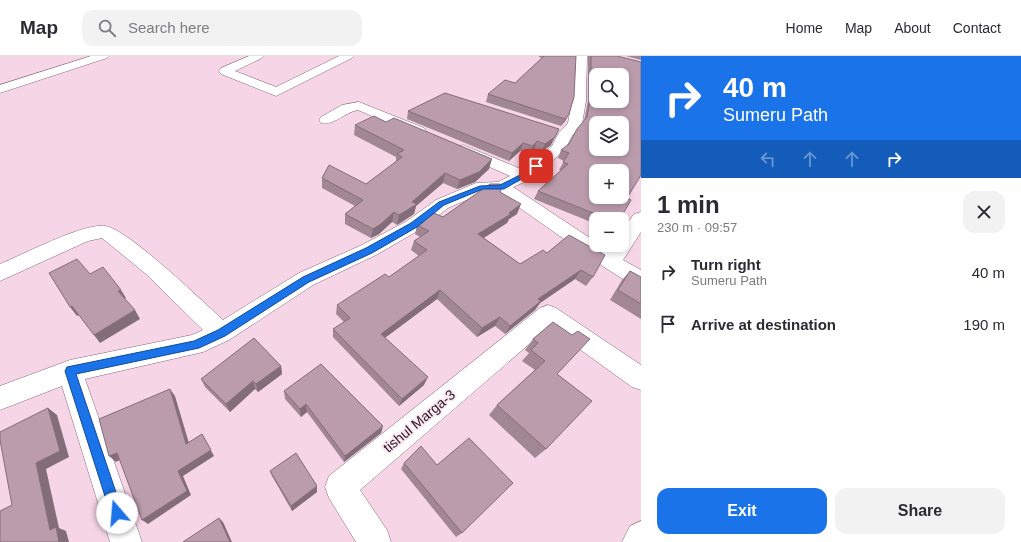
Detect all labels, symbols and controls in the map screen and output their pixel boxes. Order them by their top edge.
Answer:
search box [82,10,362,46]
text: Map [20,17,58,38]
icon: search [96,17,118,39]
text: Search here [128,19,210,36]
text: Home [786,20,823,36]
text: Map [845,20,872,36]
text: About [894,20,931,36]
text: Contact [953,20,1001,36]
map controls [589,68,629,252]
button: search [589,68,629,108]
icon: right [657,72,709,124]
text: 40 m [723,72,787,103]
text: Sumeru Path [723,105,828,125]
button: layers [589,116,629,156]
icon: left [757,148,779,170]
icon: ahead [799,148,821,170]
icon: ahead [841,148,863,170]
icon: right [883,148,905,170]
pin [519,149,553,183]
icon: arrive [525,155,547,177]
button: + [589,164,629,204]
text: 1 min [657,191,720,218]
button: close [963,191,1005,233]
button: − [589,212,629,252]
text: 230 m · 09:57 [657,220,737,235]
text: Turn right [691,256,761,273]
icon: right [657,261,679,283]
text: 40 m [972,264,1005,281]
text: Sumeru Path [691,273,767,288]
icon: arrive [657,313,679,335]
text: Arrive at destination [691,316,836,333]
text: 190 m [963,316,1005,333]
street label: tishul Marga-3 [380,386,458,456]
button: Exit [657,488,827,534]
button: Share [835,488,1005,534]
position arrow [96,492,138,534]

